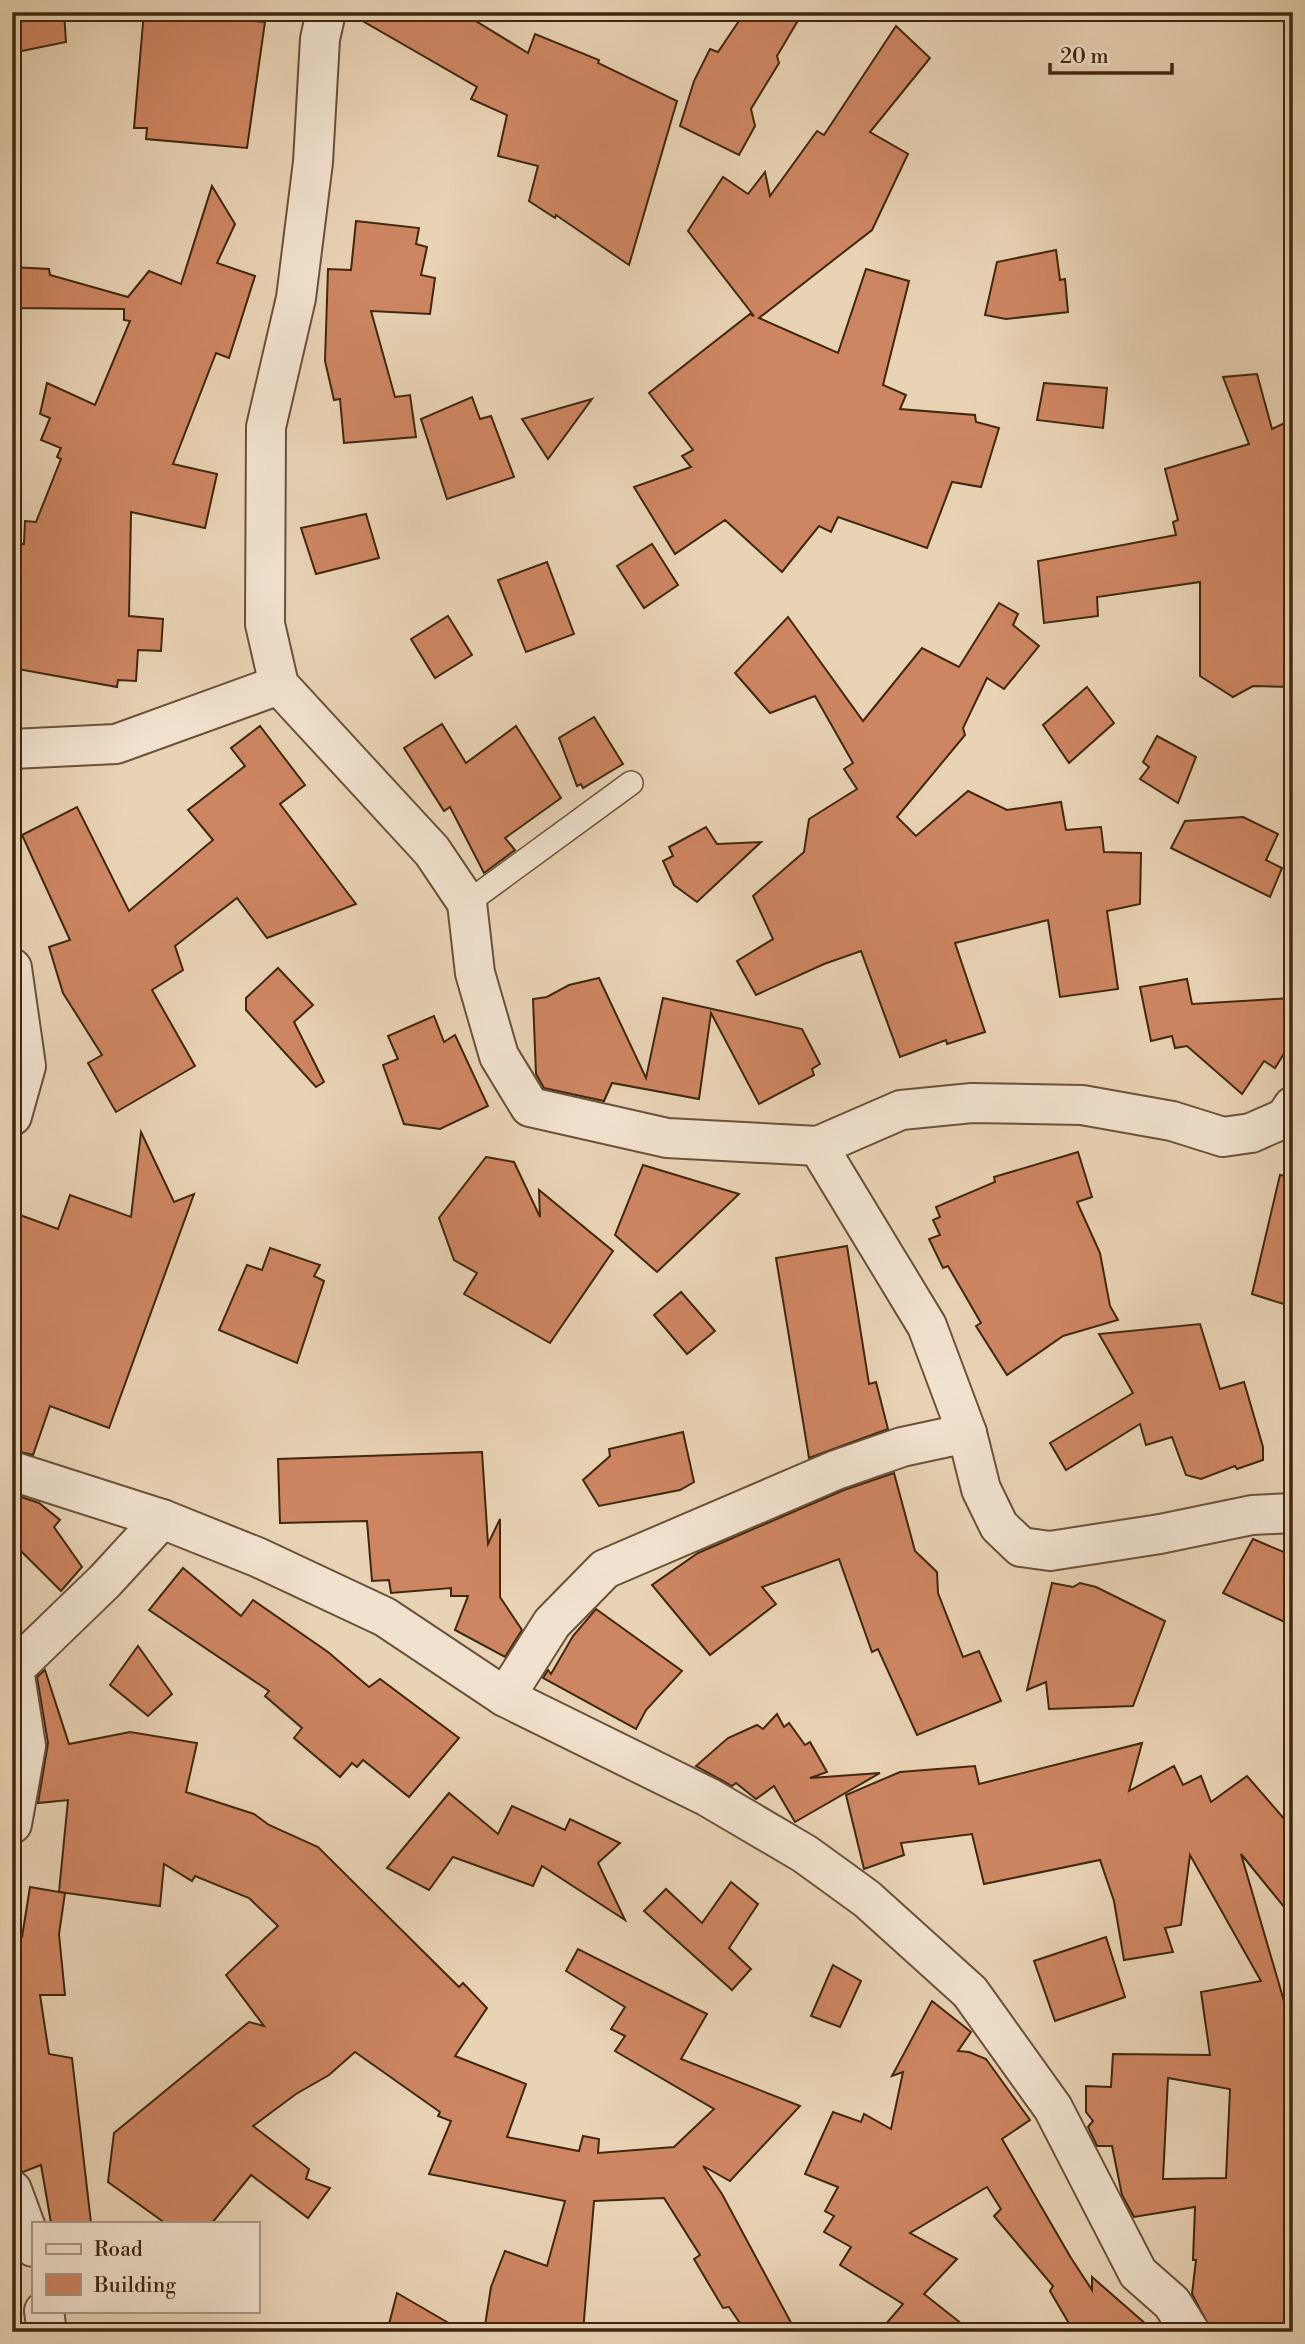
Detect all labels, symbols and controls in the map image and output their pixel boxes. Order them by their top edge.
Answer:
scale bar [1050,32,1172,76]
text: 20 m [1060,44,1109,70]
legend [32,2222,259,2312]
text: Road [94,2237,143,2263]
text: Building [93,2273,176,2299]

